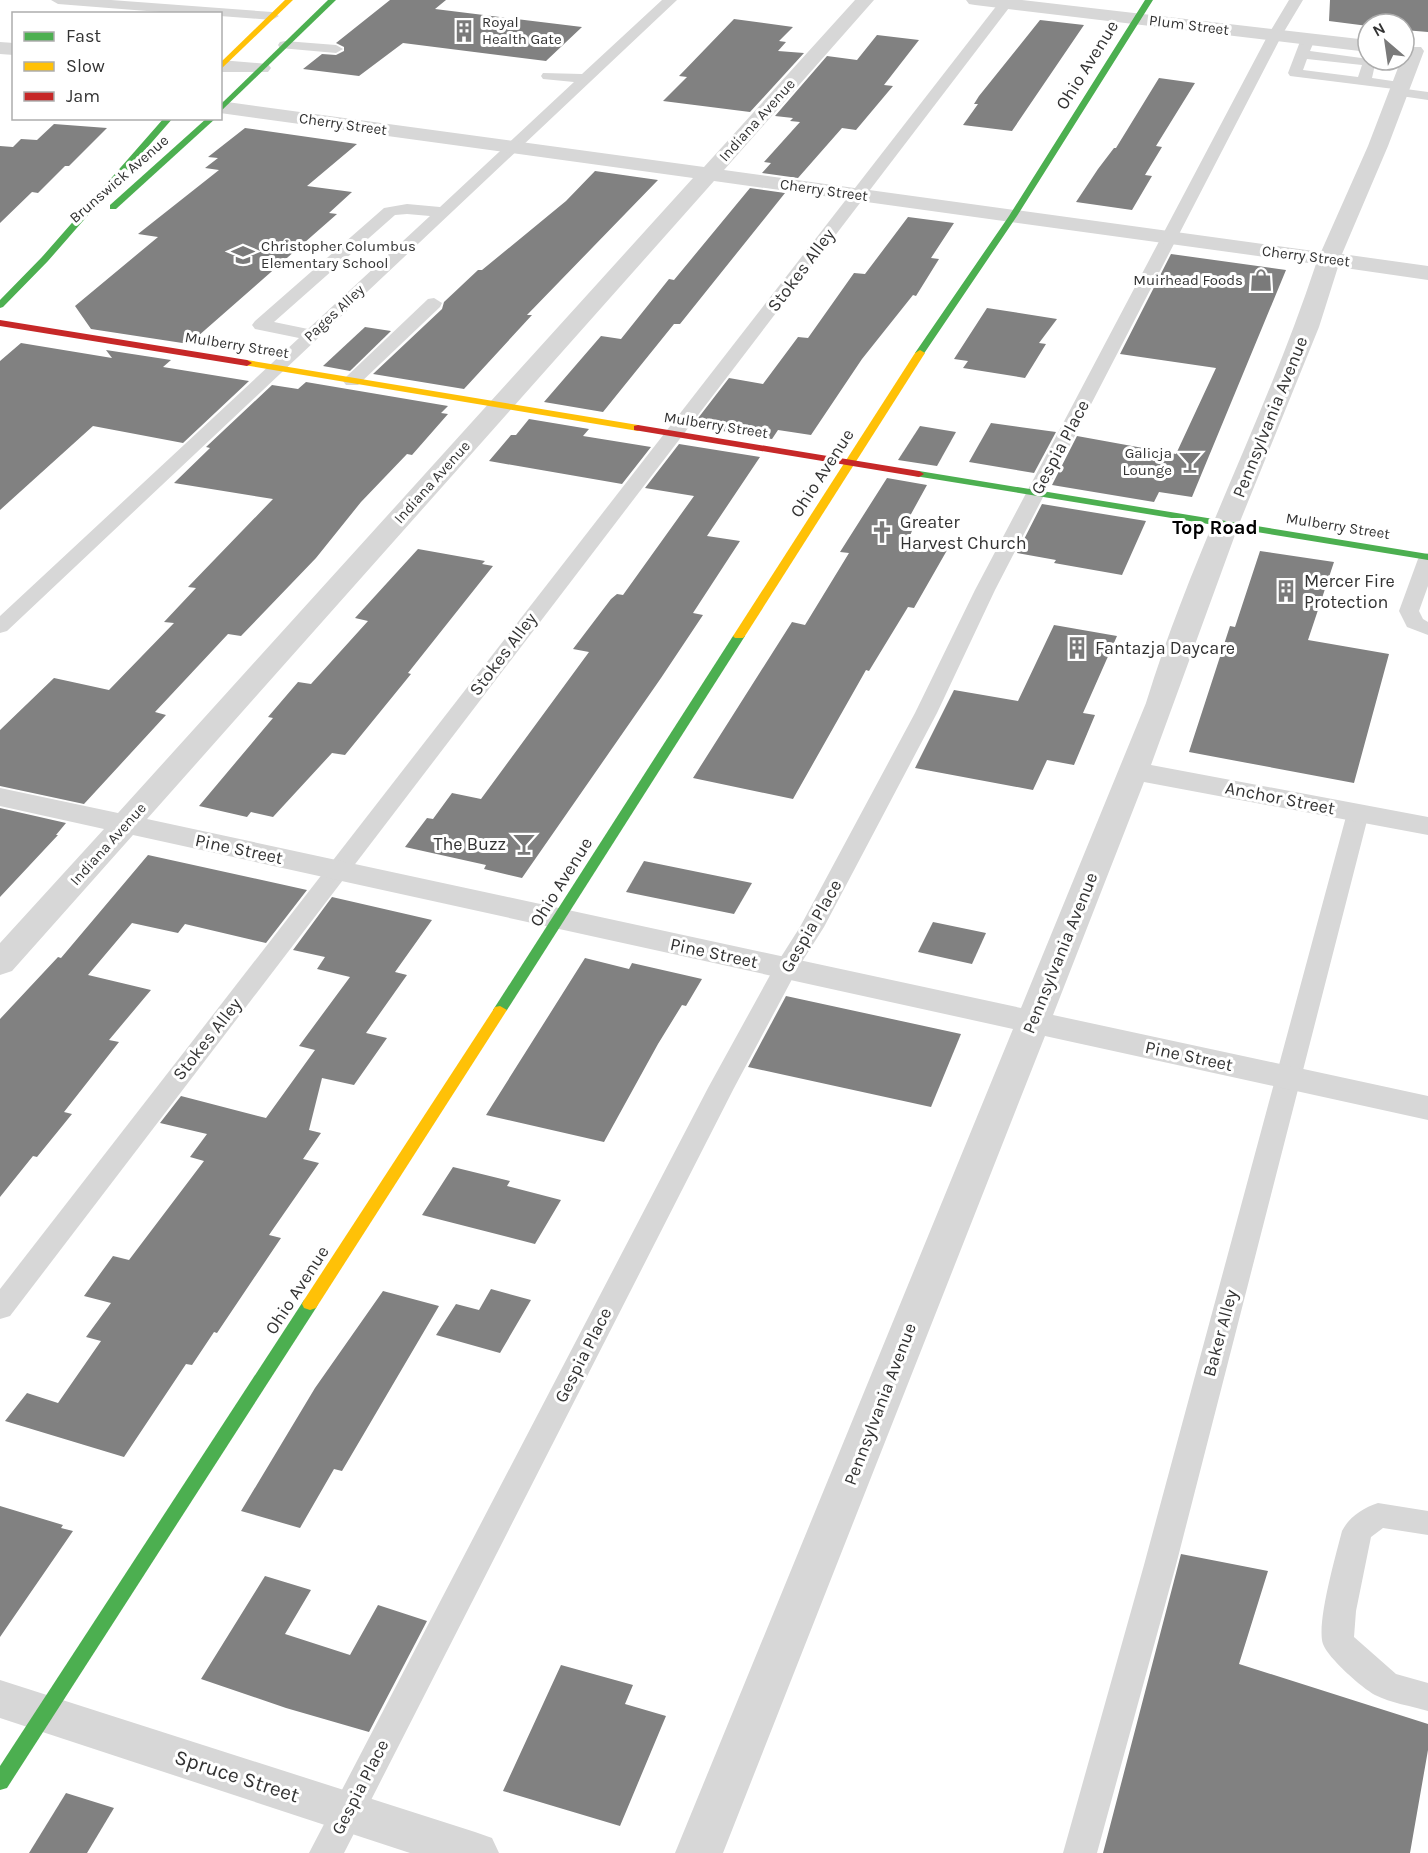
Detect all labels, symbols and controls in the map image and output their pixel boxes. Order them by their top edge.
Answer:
street label: Plum Street [1148,11,1230,39]
legend [12,12,222,120]
north arrow [1356,12,1416,72]
place label: Royal Health Gate [482,13,562,48]
street label: Ohio Avenue [1051,16,1123,114]
building icon: Royal Health Gate [451,18,477,44]
text: N [1369,18,1389,40]
text: Fast [66,25,101,47]
text: Slow [66,55,105,77]
street label: Indiana Avenue [715,75,799,165]
text: Jam [66,85,100,107]
street label: Cherry Street [298,109,388,139]
street label: Brunswick Avenue [66,131,172,227]
street label: Cherry Street [779,175,869,205]
street label: Stokes Alley [763,223,840,316]
place label: Christopher Columbus Elementary School [261,237,416,272]
school or university icon: Christopher Columbus Elementary School [230,242,256,268]
street label: Cherry Street [1261,242,1351,270]
shop icon: Muirhead Foods [1248,267,1274,293]
place label: Muirhead Foods [1133,271,1243,289]
street label: Pages Alley [300,281,368,345]
street label: Mulberry Street [184,328,291,362]
street label: Pennsylvania Avenue [1228,333,1312,501]
street label: Gespia Place [1026,396,1094,498]
street label: Mulberry Street [663,408,770,442]
street label: Ohio Avenue [785,425,859,521]
street label: Indiana Avenue [390,437,474,527]
place label: Galicja Lounge [1122,444,1172,479]
bar icon: Galicja Lounge [1177,449,1203,475]
street label: Mulberry Street [1285,509,1392,543]
place label: Greater Harvest Church [900,511,1027,554]
district label: Top Road [1172,516,1258,539]
church icon: Greater Harvest Church [869,519,895,545]
place label: Mercer Fire Protection [1304,570,1395,613]
building icon: Mercer Fire Protection [1273,578,1299,604]
street label: Stokes Alley [465,607,542,700]
building icon: Fantazja Daycare [1064,635,1090,661]
place label: Fantazja Daycare [1095,637,1235,659]
street label: Anchor Street [1223,777,1337,819]
street label: Indiana Avenue [66,799,150,889]
street label: Pine Street [193,829,285,869]
bar icon: The Buzz [511,831,537,857]
place label: The Buzz [433,833,506,855]
street label: Ohio Avenue [525,833,597,931]
street label: Pennsylvania Avenue [1018,869,1102,1037]
street label: Gespia Place [776,876,846,976]
street label: Pine Street [668,933,760,973]
street label: Stokes Alley [168,993,246,1085]
street label: Pine Street [1143,1036,1235,1076]
street label: Ohio Avenue [260,1242,334,1338]
street label: Baker Alley [1198,1286,1242,1379]
street label: Gespia Place [550,1304,616,1406]
street label: Pennsylvania Avenue [839,1320,921,1488]
street label: Gespia Place [327,1736,393,1838]
street label: Spruce Street [172,1745,302,1807]

